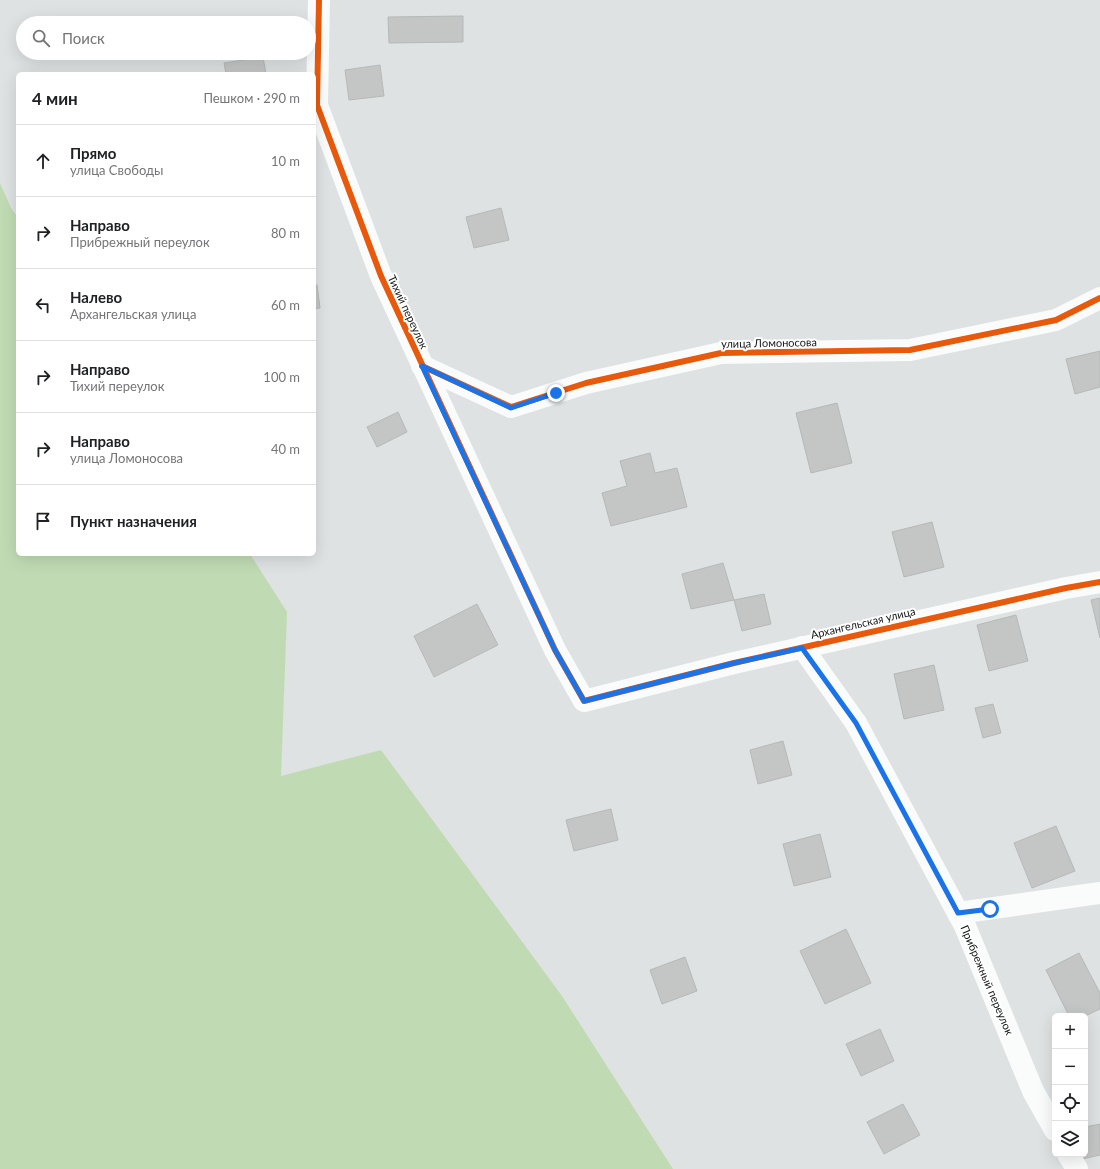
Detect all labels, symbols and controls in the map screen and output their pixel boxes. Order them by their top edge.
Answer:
search box [16,16,316,60]
icon: search [30,27,52,49]
text: Поиск [62,29,105,47]
text: 4 мин [32,88,78,109]
text: Пешком · 290 m [203,90,300,106]
text: Прямо [70,144,116,162]
icon: ahead [32,150,54,172]
text: 10 m [271,153,300,169]
text: улица Свободы [70,162,163,178]
text: Направо [70,216,130,234]
icon: right [32,222,54,244]
text: 80 m [271,225,300,241]
text: Прибрежный переулок [70,234,210,250]
street label: Тихий переулок [386,273,431,351]
text: Налево [70,288,122,306]
icon: left [32,294,54,316]
text: 60 m [271,297,300,313]
text: Архангельская улица [70,306,196,322]
street label: улица Ломоносова [721,335,817,350]
text: Направо [70,360,130,378]
icon: right [32,366,54,388]
text: 100 m [263,369,300,385]
text: Тихий переулок [70,378,164,394]
route end [547,384,565,402]
text: Направо [70,432,130,450]
icon: right [32,438,54,460]
text: 40 m [271,441,300,457]
text: улица Ломоносова [70,450,183,466]
icon: arrive [32,510,54,532]
text: Пункт назначения [70,512,197,530]
street label: Архангельская улица [809,604,916,641]
route start [981,900,999,918]
street label: Прибрежный переулок [958,923,1017,1037]
map controls [1052,1013,1088,1157]
button: + [1052,1013,1088,1049]
button: − [1052,1049,1088,1085]
button: locate [1052,1085,1088,1121]
button: layers [1052,1121,1088,1157]

